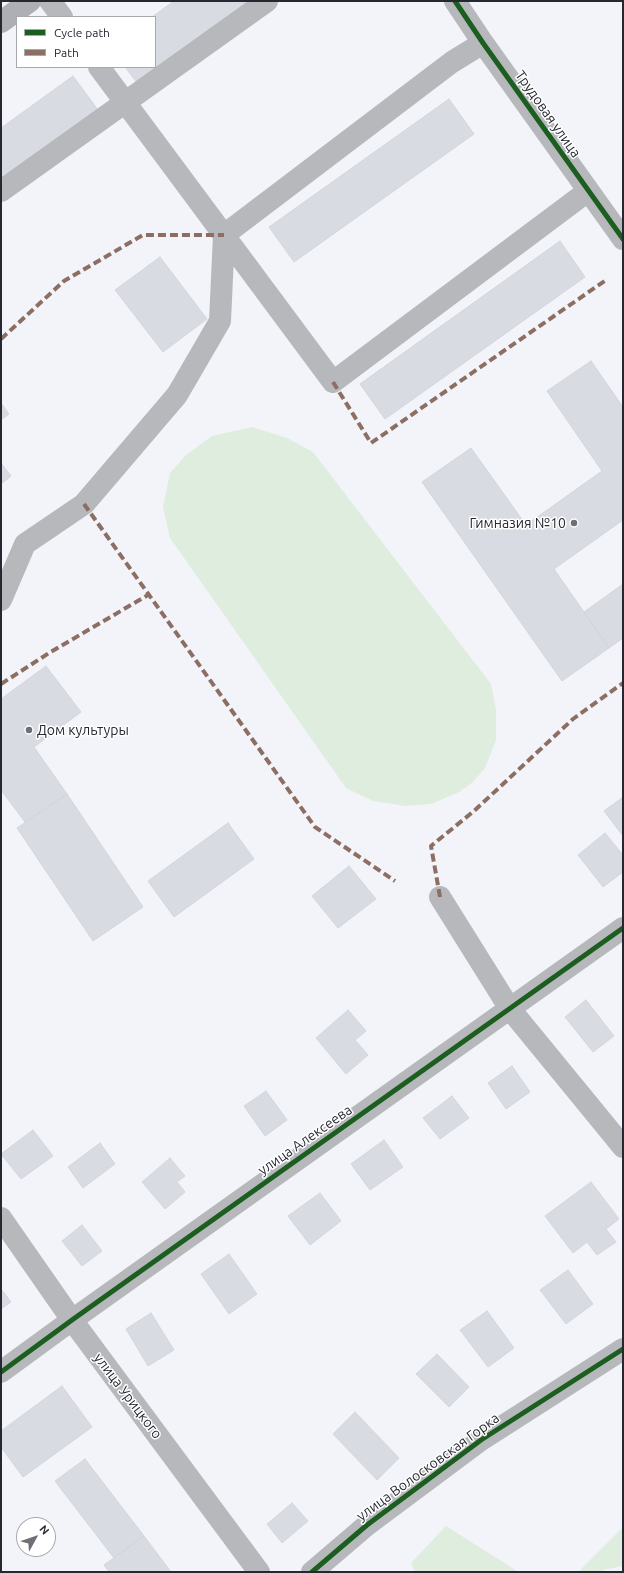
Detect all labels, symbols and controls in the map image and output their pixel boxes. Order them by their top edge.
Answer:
legend [16,16,156,68]
text: Cycle path [54,26,110,39]
text: Path [54,46,79,59]
street label: Трудовая улица [512,67,584,161]
place label: Гимназия №10 [469,515,566,531]
marker: Гимназия №10 [569,518,579,528]
place label: Дом культуры [37,722,129,738]
marker: Дом культуры [24,725,34,735]
street label: улица Алексеева [255,1101,355,1179]
street label: улица Урицкого [90,1350,166,1442]
street label: улица Волосковская Горка [353,1410,503,1524]
north arrow [16,1517,56,1557]
text: N [37,1523,52,1537]

